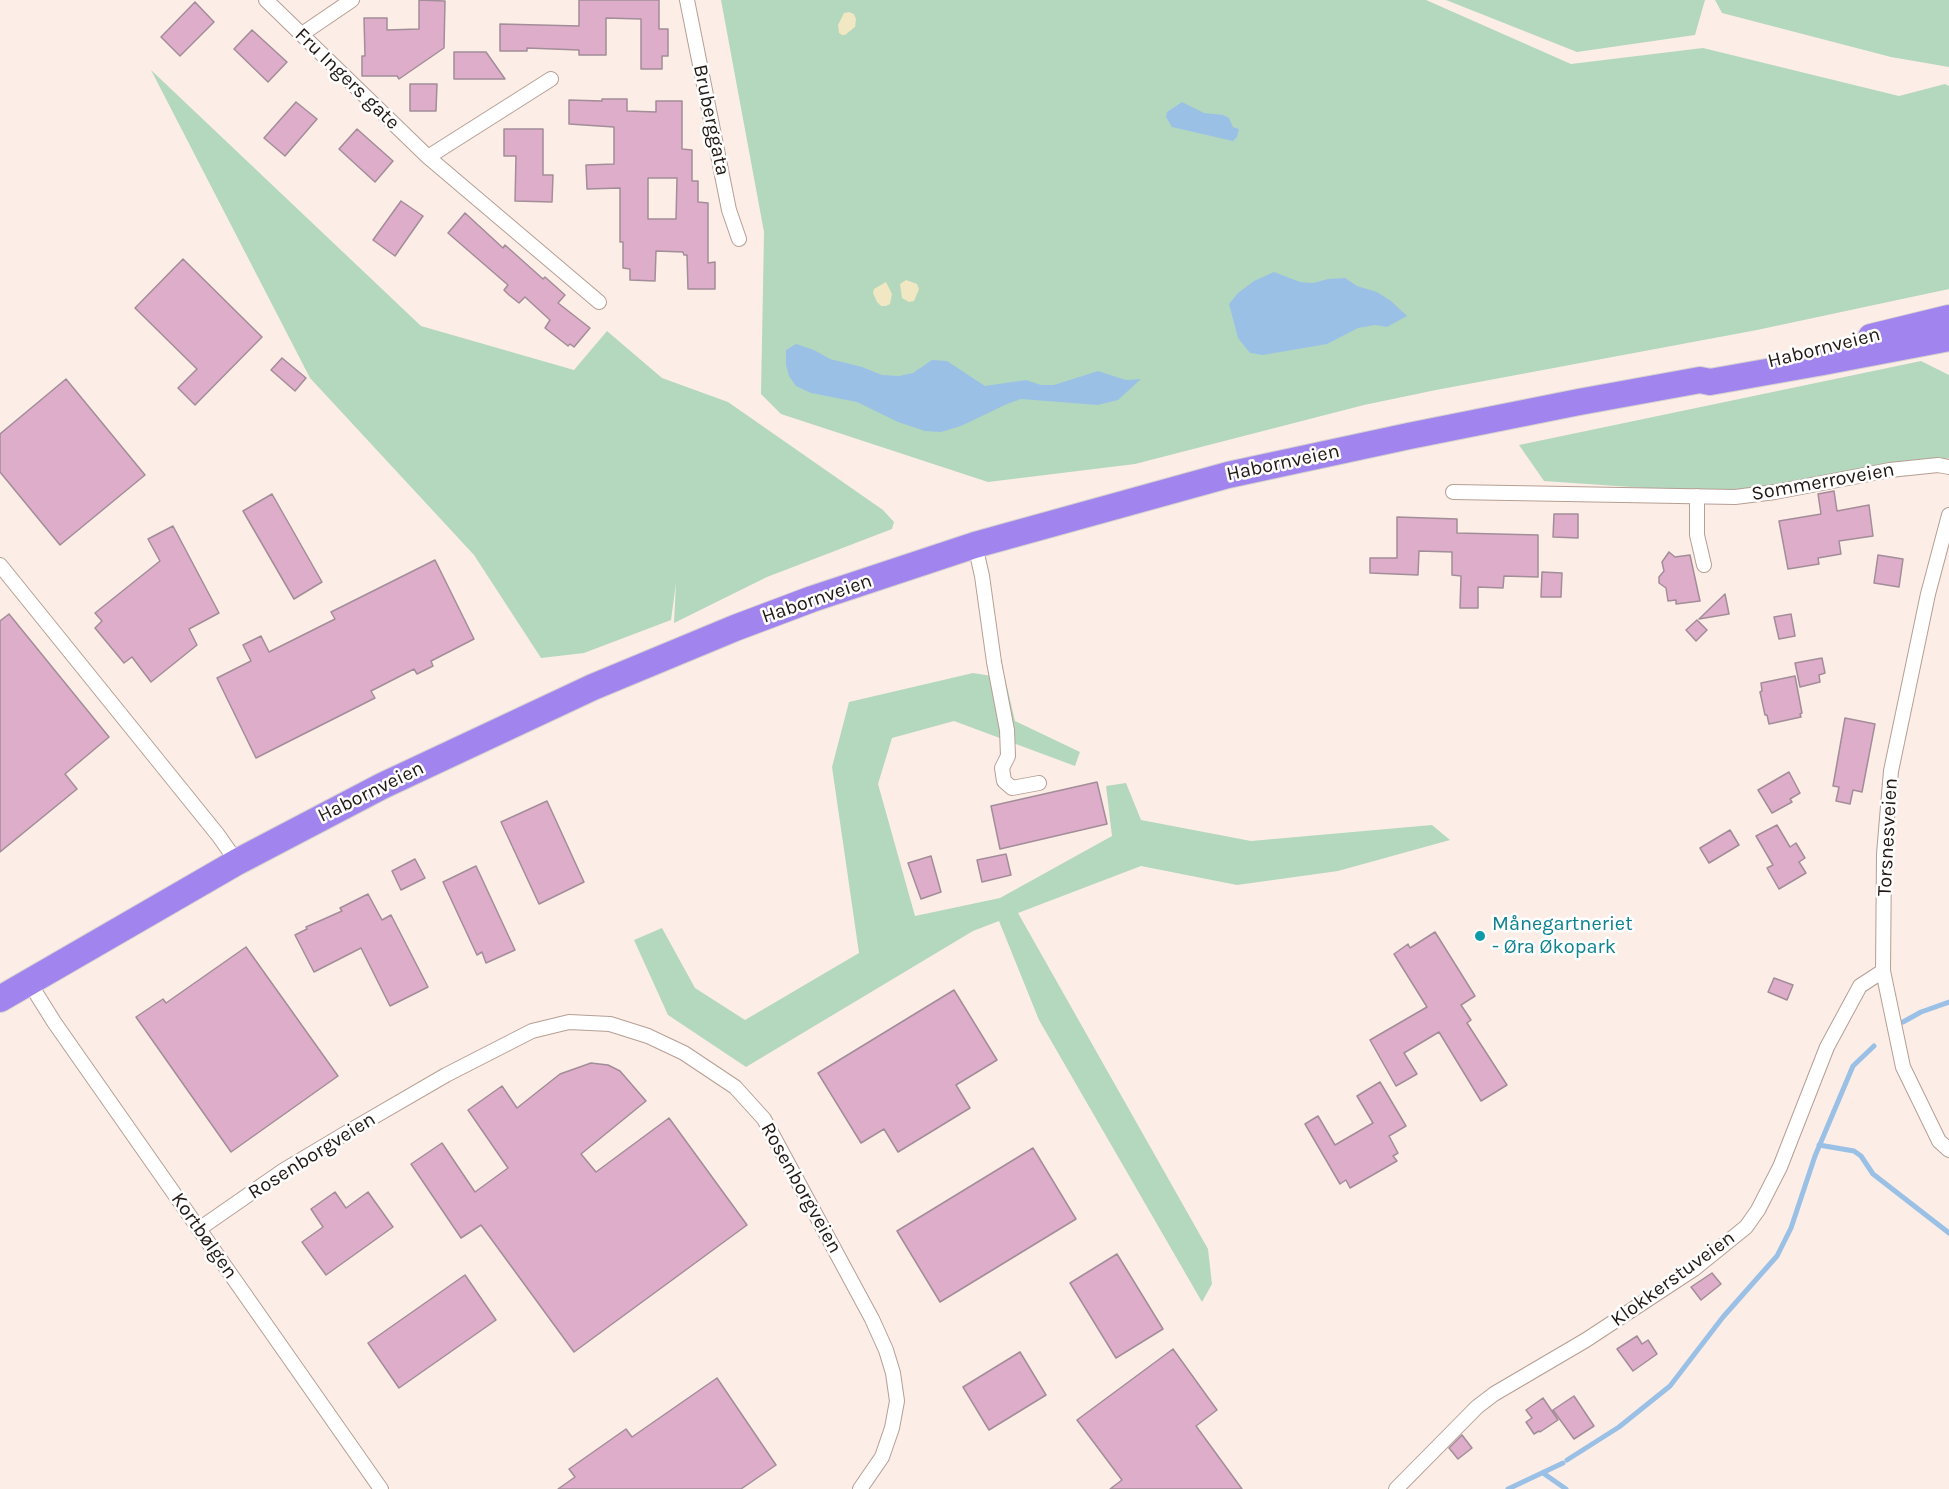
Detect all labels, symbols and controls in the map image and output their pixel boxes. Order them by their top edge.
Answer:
street label: Fru Ingers gate [290,23,404,135]
street label: Bruberggata [688,62,734,178]
street label: Habornveien [1765,322,1883,374]
street label: Habornveien [1224,439,1342,487]
street label: Sommerroveien [1750,458,1896,506]
street label: Habornveien [759,569,875,629]
street label: Habornveien [314,756,428,828]
street label: Torsnesveien [1873,777,1903,897]
place label: Månegartneriet - Øra Økopark [1492,912,1633,959]
marker: Månegartneriet - Øra Økopark [1473,929,1487,943]
street label: Rosenborgveien [244,1107,380,1205]
street label: Rosenborgveien [755,1118,847,1258]
street label: Kortbølgen [166,1188,242,1284]
street label: Klokkerstuveien [1606,1226,1740,1332]

